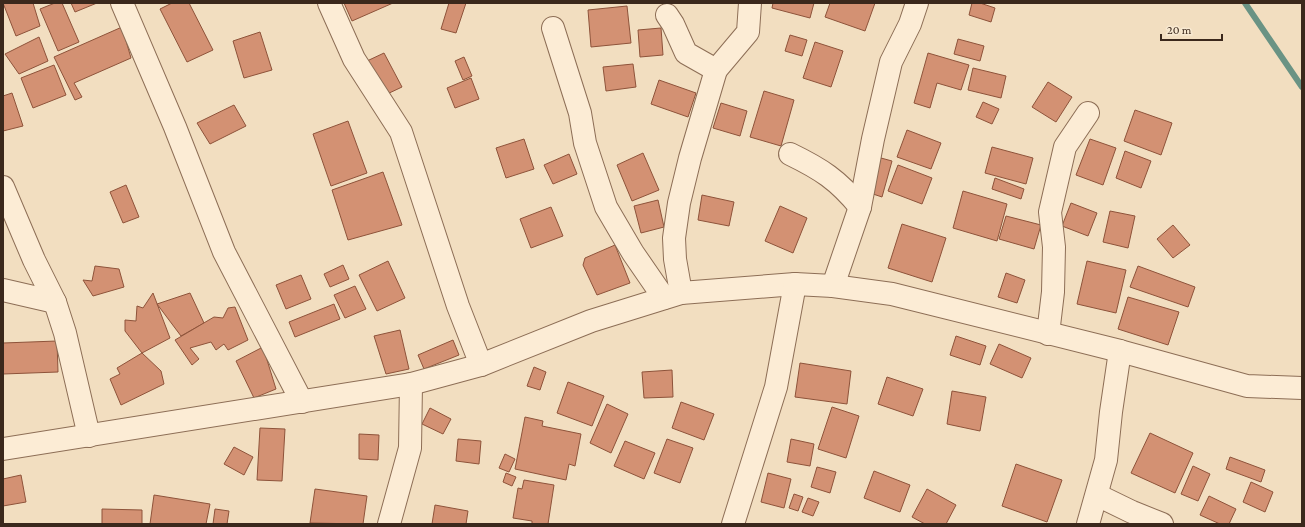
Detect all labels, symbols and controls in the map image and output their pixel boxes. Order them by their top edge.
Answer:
scale bar [1161,16,1222,42]
text: 20 m [1167,23,1192,37]

